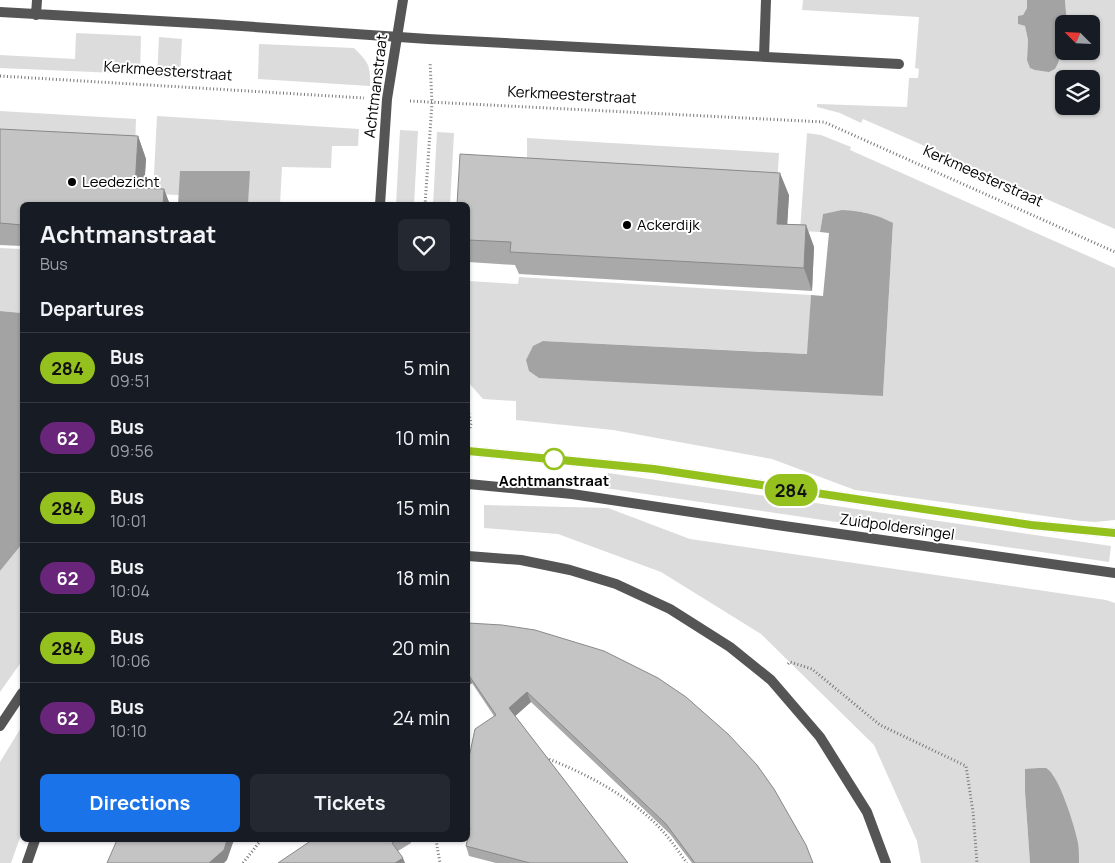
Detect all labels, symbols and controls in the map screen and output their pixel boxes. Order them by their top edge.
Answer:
north arrow [1055,15,1100,60]
map controls [1055,15,1100,115]
street label: Achtmanstraat [359,33,392,139]
street label: Kerkmeesterstraat [103,56,233,85]
button: layers [1055,70,1100,115]
street label: Kerkmeesterstraat [507,81,637,108]
street label: Kerkmeesterstraat [920,140,1047,211]
place label: Leedezicht [82,171,160,192]
marker: Leedezicht [66,176,78,188]
place label: Ackerdijk [637,214,700,235]
text: Achtmanstraat [40,217,216,250]
button: heart [398,219,450,271]
marker: Ackerdijk [621,219,633,231]
text: Bus [40,253,68,275]
text: Departures [40,296,144,322]
text: Bus [110,344,144,370]
text: 5 min [403,355,450,381]
text: 284 [51,356,84,380]
text: 09:51 [110,370,150,392]
text: Bus [110,414,144,440]
text: 10 min [395,425,450,451]
text: 62 [57,426,78,450]
text: 09:56 [110,440,154,462]
marker: Achtmanstraat [543,448,565,470]
place label: Achtmanstraat [499,470,609,491]
line badge: 284 [762,474,820,506]
text: 284 [775,478,807,502]
text: Bus [110,484,144,510]
text: 15 min [396,495,450,521]
text: 284 [51,496,84,520]
street label: Zuidpoldersingel [838,508,956,545]
text: 10:01 [110,510,147,532]
text: Bus [110,554,144,580]
text: 18 min [396,565,450,591]
text: 62 [57,566,78,590]
text: 10:04 [110,580,150,602]
text: Bus [110,624,144,650]
text: 20 min [392,635,450,661]
text: 284 [51,636,84,660]
text: 10:06 [110,650,150,672]
text: Bus [110,694,144,720]
text: 24 min [393,705,450,731]
text: 62 [57,706,78,730]
text: 10:10 [110,720,147,742]
button: Directions [40,774,240,832]
button: Tickets [250,774,450,832]

